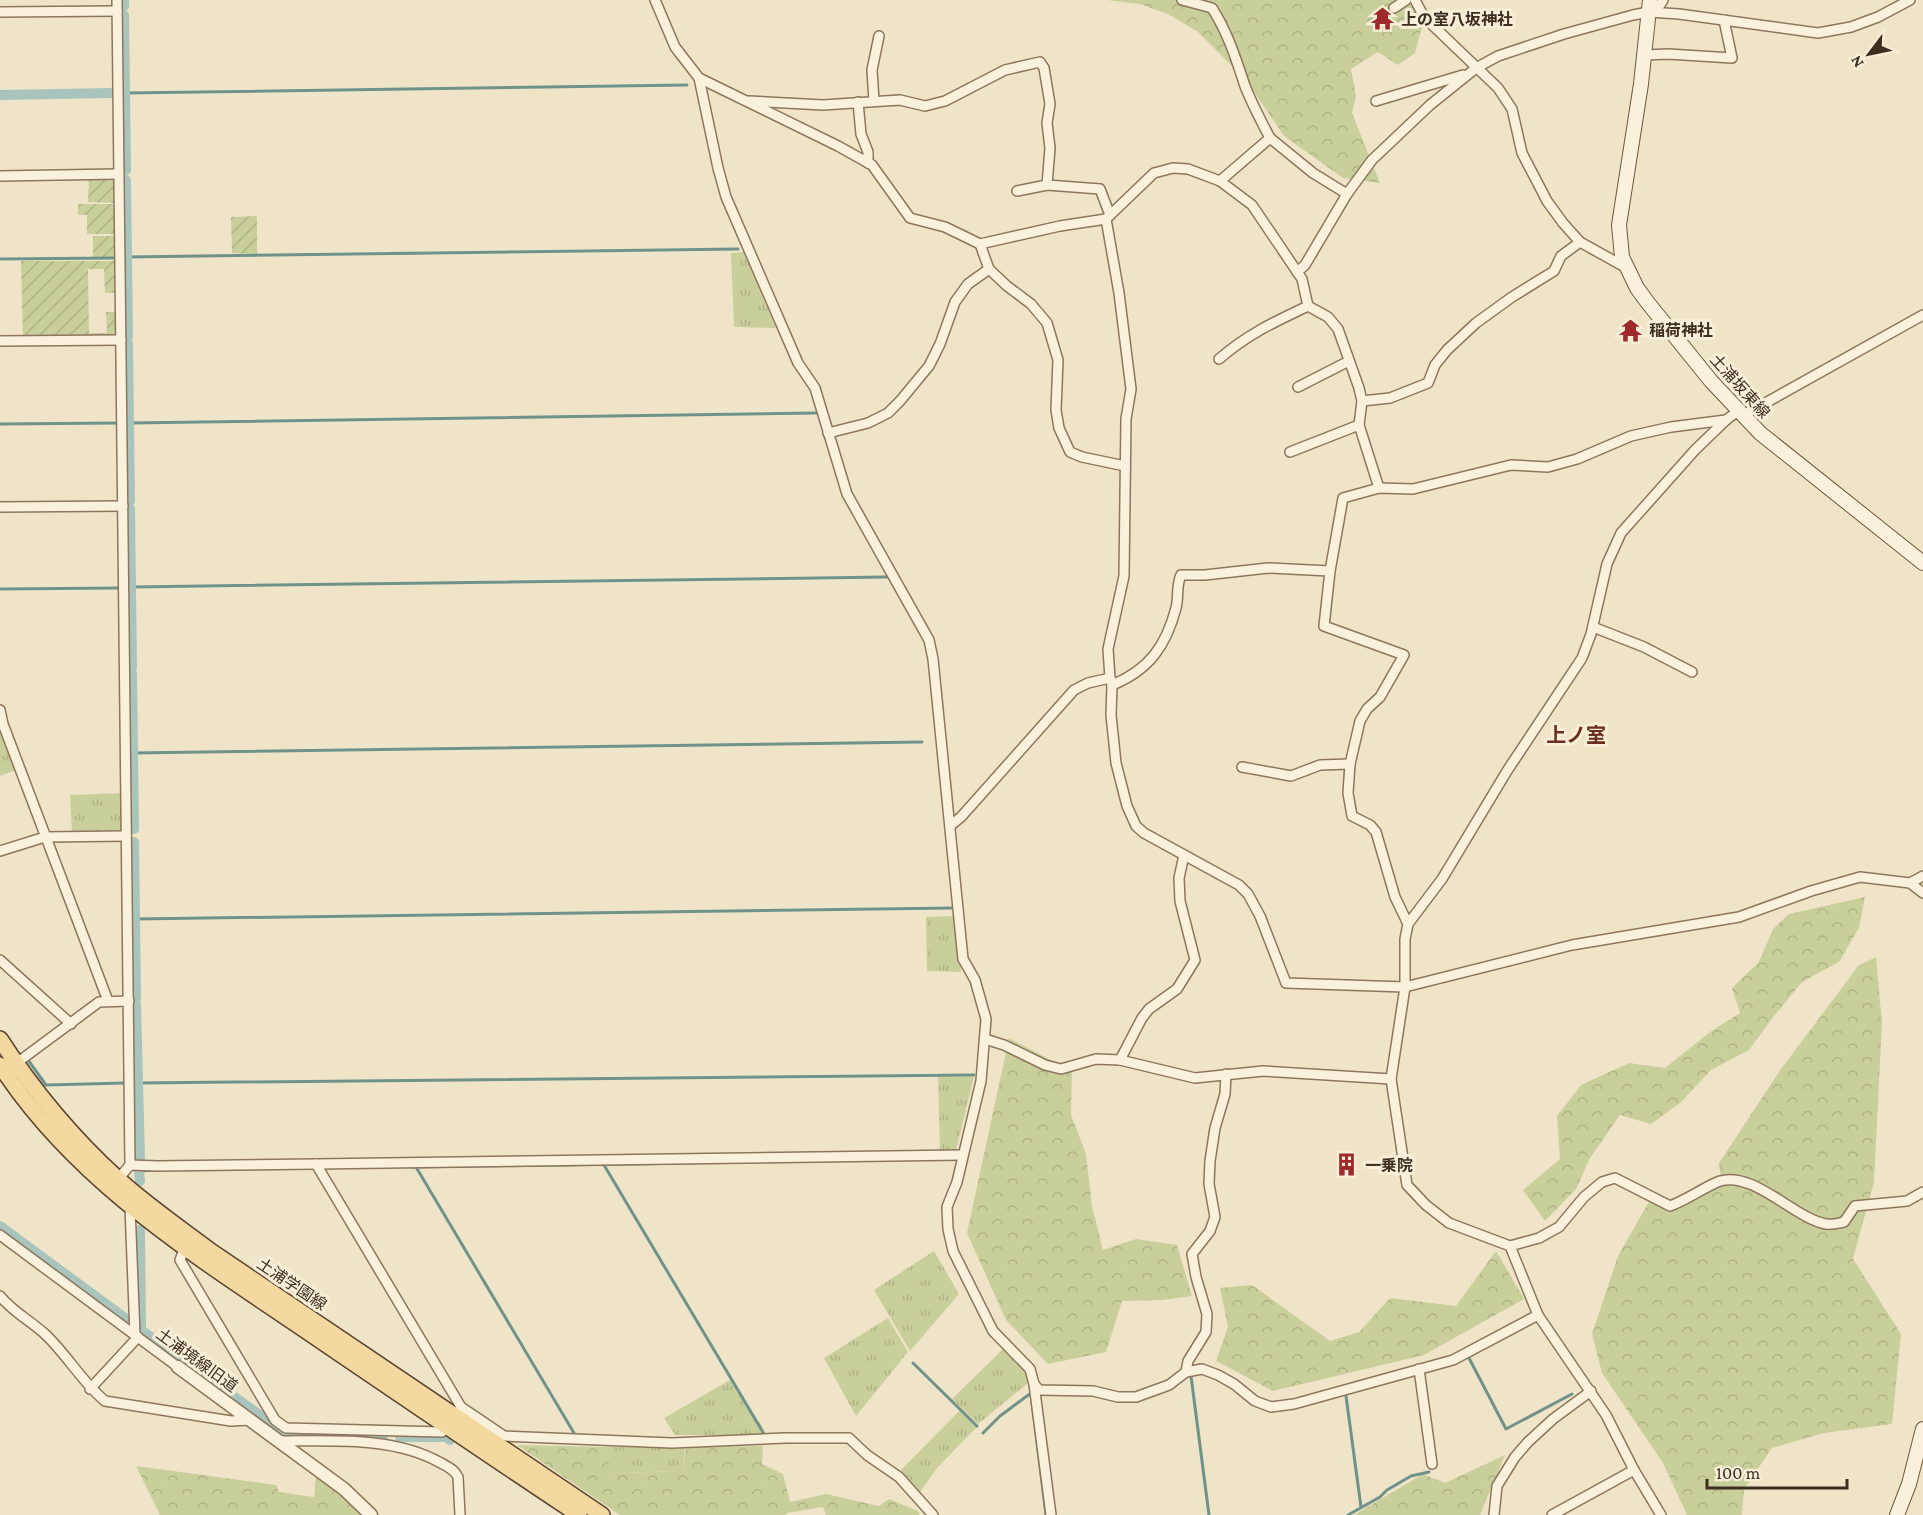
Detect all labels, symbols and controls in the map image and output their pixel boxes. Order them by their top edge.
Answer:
temple icon: 上の室八坂神社 [1370,6,1396,32]
place label: 上の室八坂神社 [1401,10,1513,28]
north arrow [1839,24,1899,84]
text: N [1847,52,1867,71]
temple icon: 稲荷神社 [1618,317,1644,343]
place label: 稲荷神社 [1649,321,1713,339]
street label: 土浦坂東線 [1707,351,1773,421]
district label: 上ノ室 [1546,724,1606,746]
building icon: 一乗院 [1334,1152,1360,1178]
place label: 一乗院 [1365,1157,1413,1174]
street label: 土浦学園線 [254,1255,330,1313]
street label: 土浦境線旧道 [153,1325,241,1395]
scale bar [1707,1452,1846,1490]
text: 100 m [1716,1463,1761,1483]

